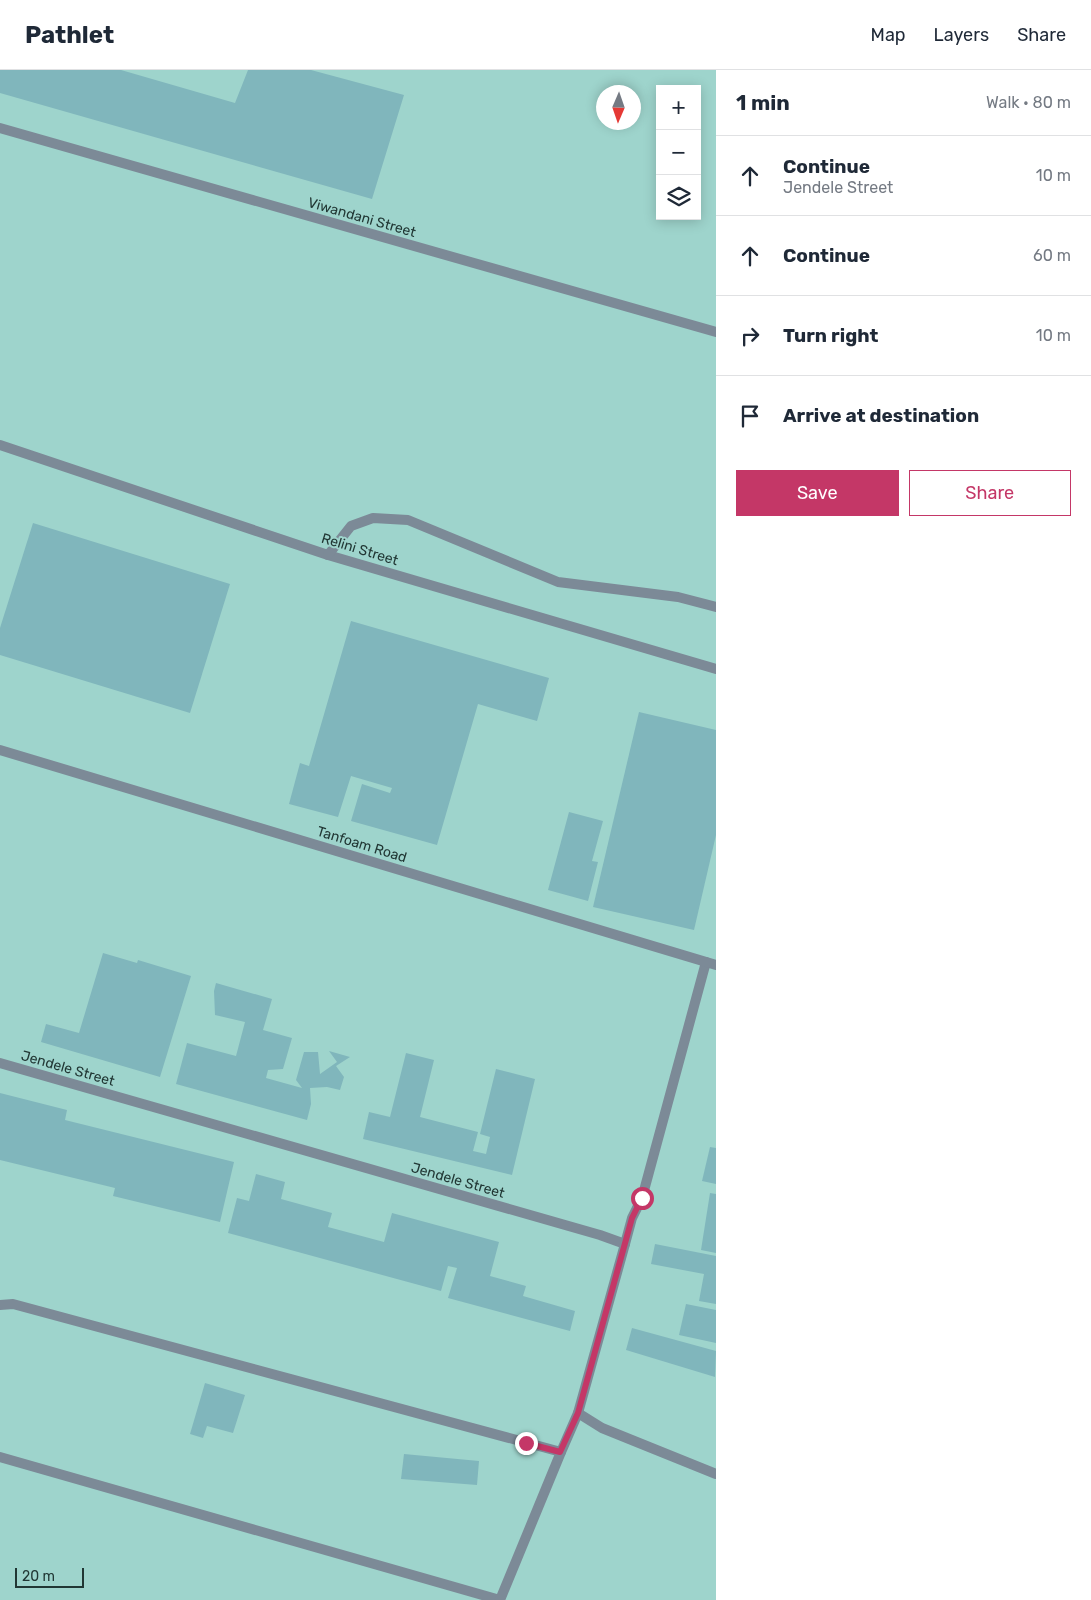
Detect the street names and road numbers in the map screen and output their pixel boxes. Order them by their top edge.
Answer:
street label: Viwandani Street [306,194,418,241]
street label: Relini Street [319,530,401,569]
street label: Tanfoam Road [315,823,409,866]
street label: Jendele Street [19,1047,117,1090]
street label: Jendele Street [409,1159,507,1202]

